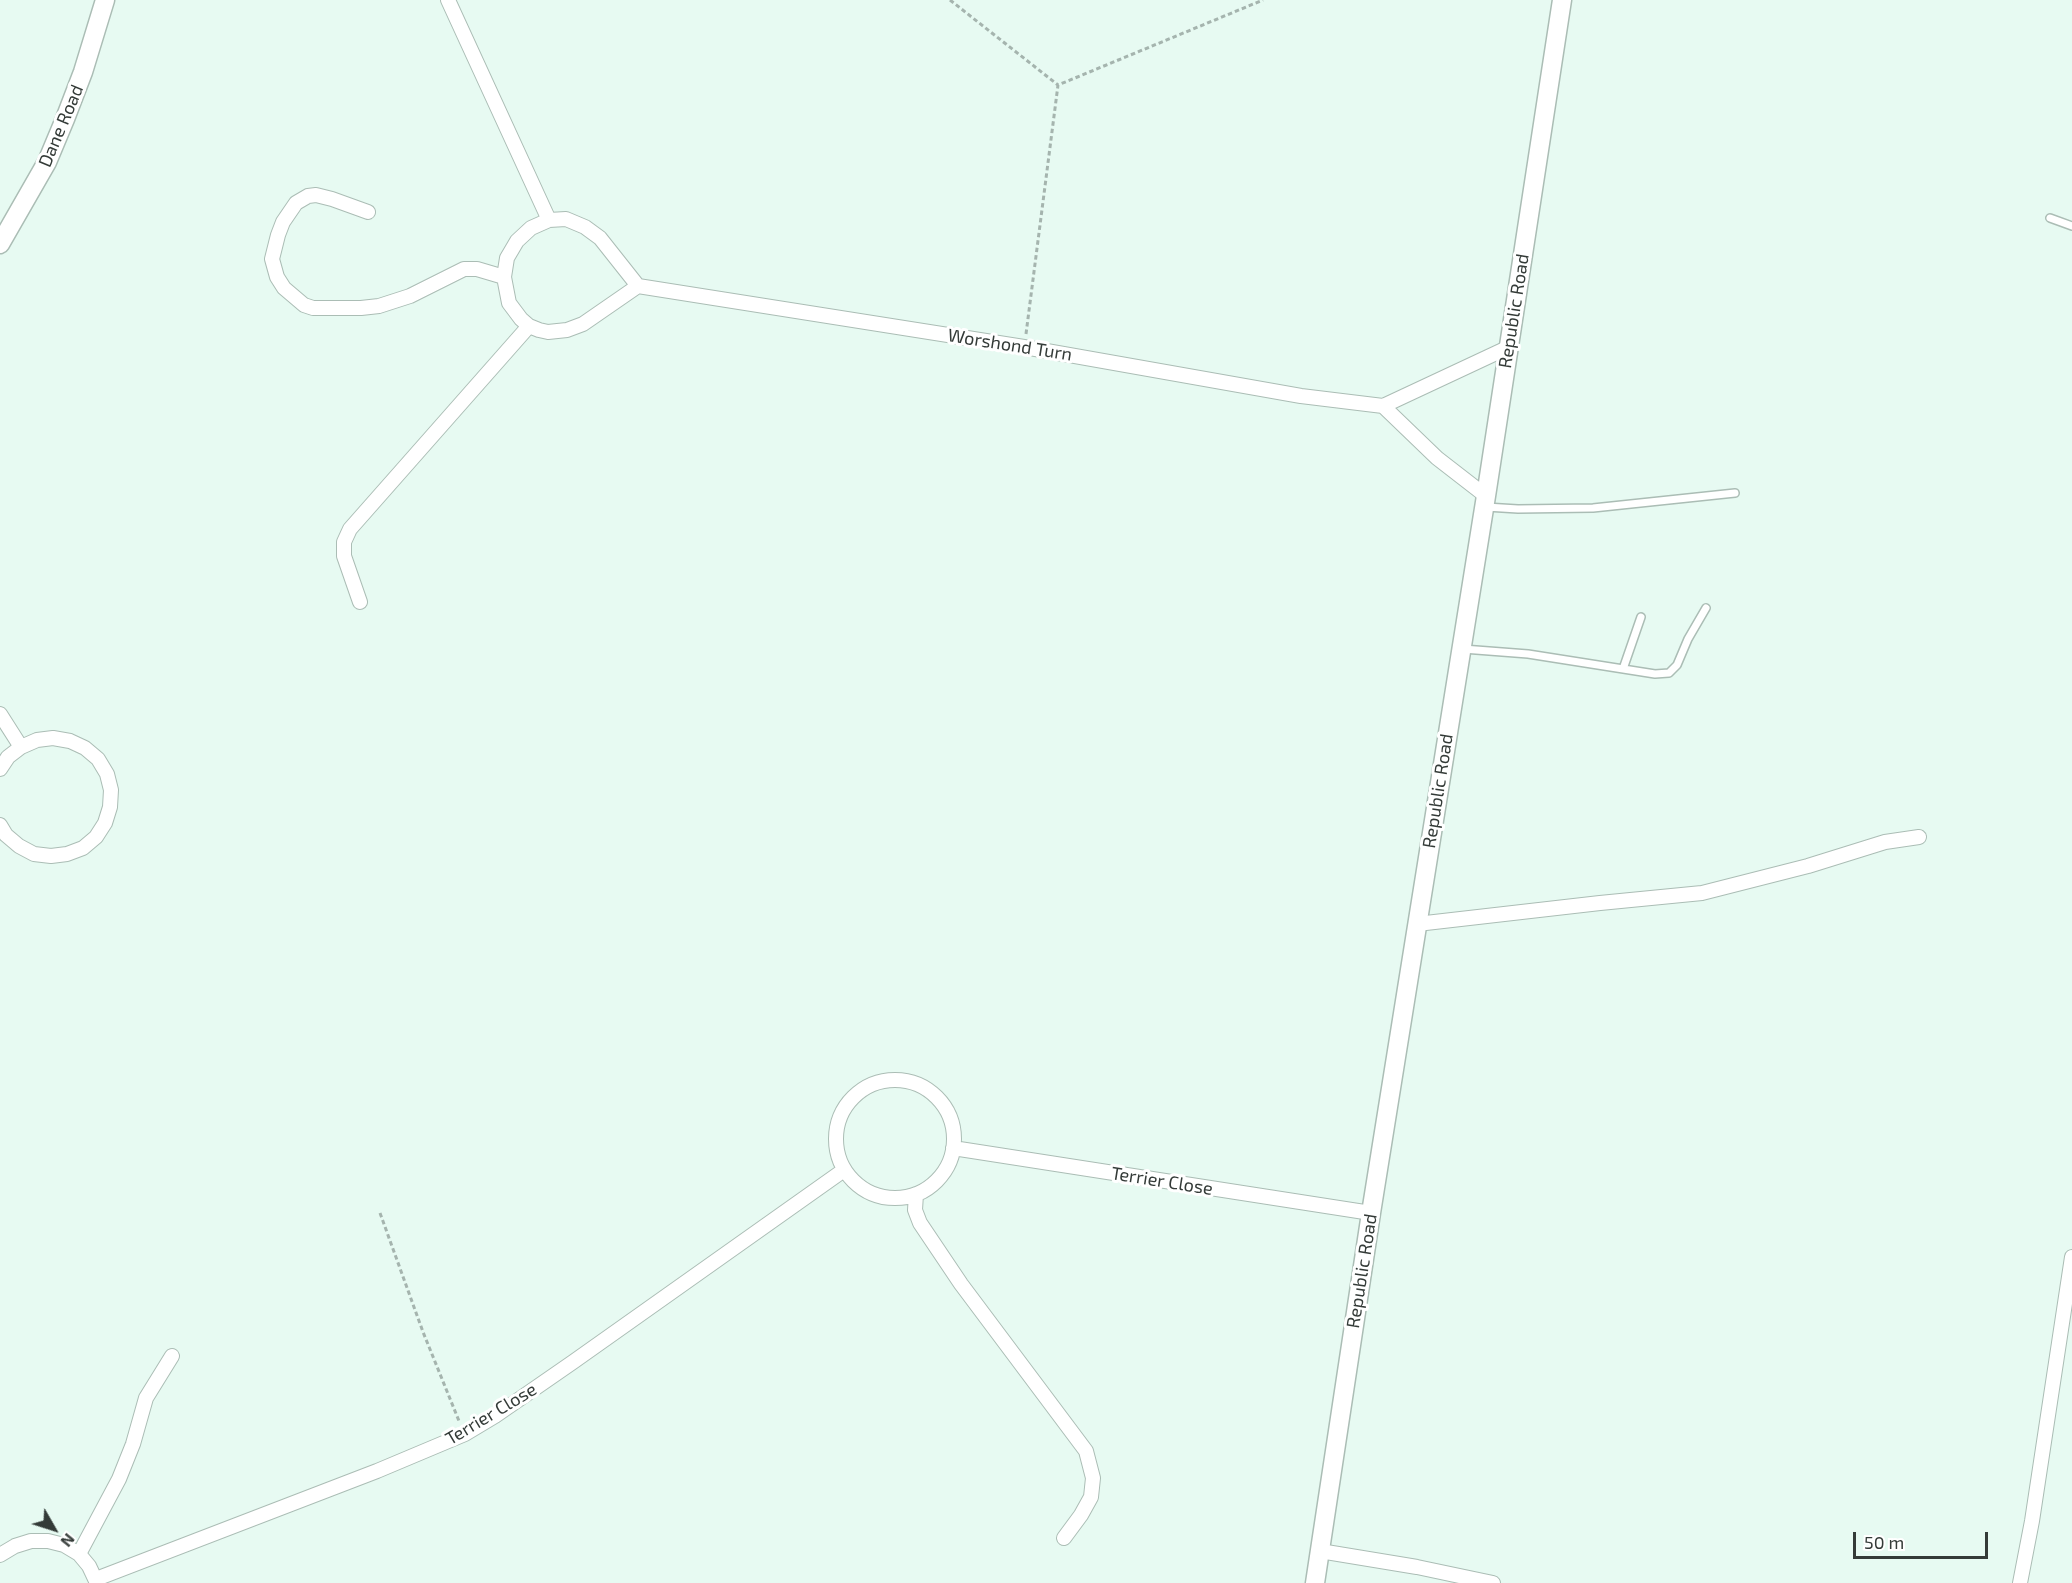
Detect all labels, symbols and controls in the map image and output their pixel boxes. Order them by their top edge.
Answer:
street label: Dane Road [34,82,88,170]
street label: Republic Road [1494,252,1534,370]
street label: Worshond Turn [946,325,1074,365]
street label: Republic Road [1418,732,1458,850]
street label: Terrier Close [1110,1162,1214,1200]
street label: Republic Road [1342,1212,1382,1330]
street label: Terrier Close [441,1378,541,1450]
north arrow [24,1499,84,1559]
scale bar [1856,1520,1991,1558]
text: N [57,1530,79,1551]
text: 50 m [1864,1531,1904,1553]

